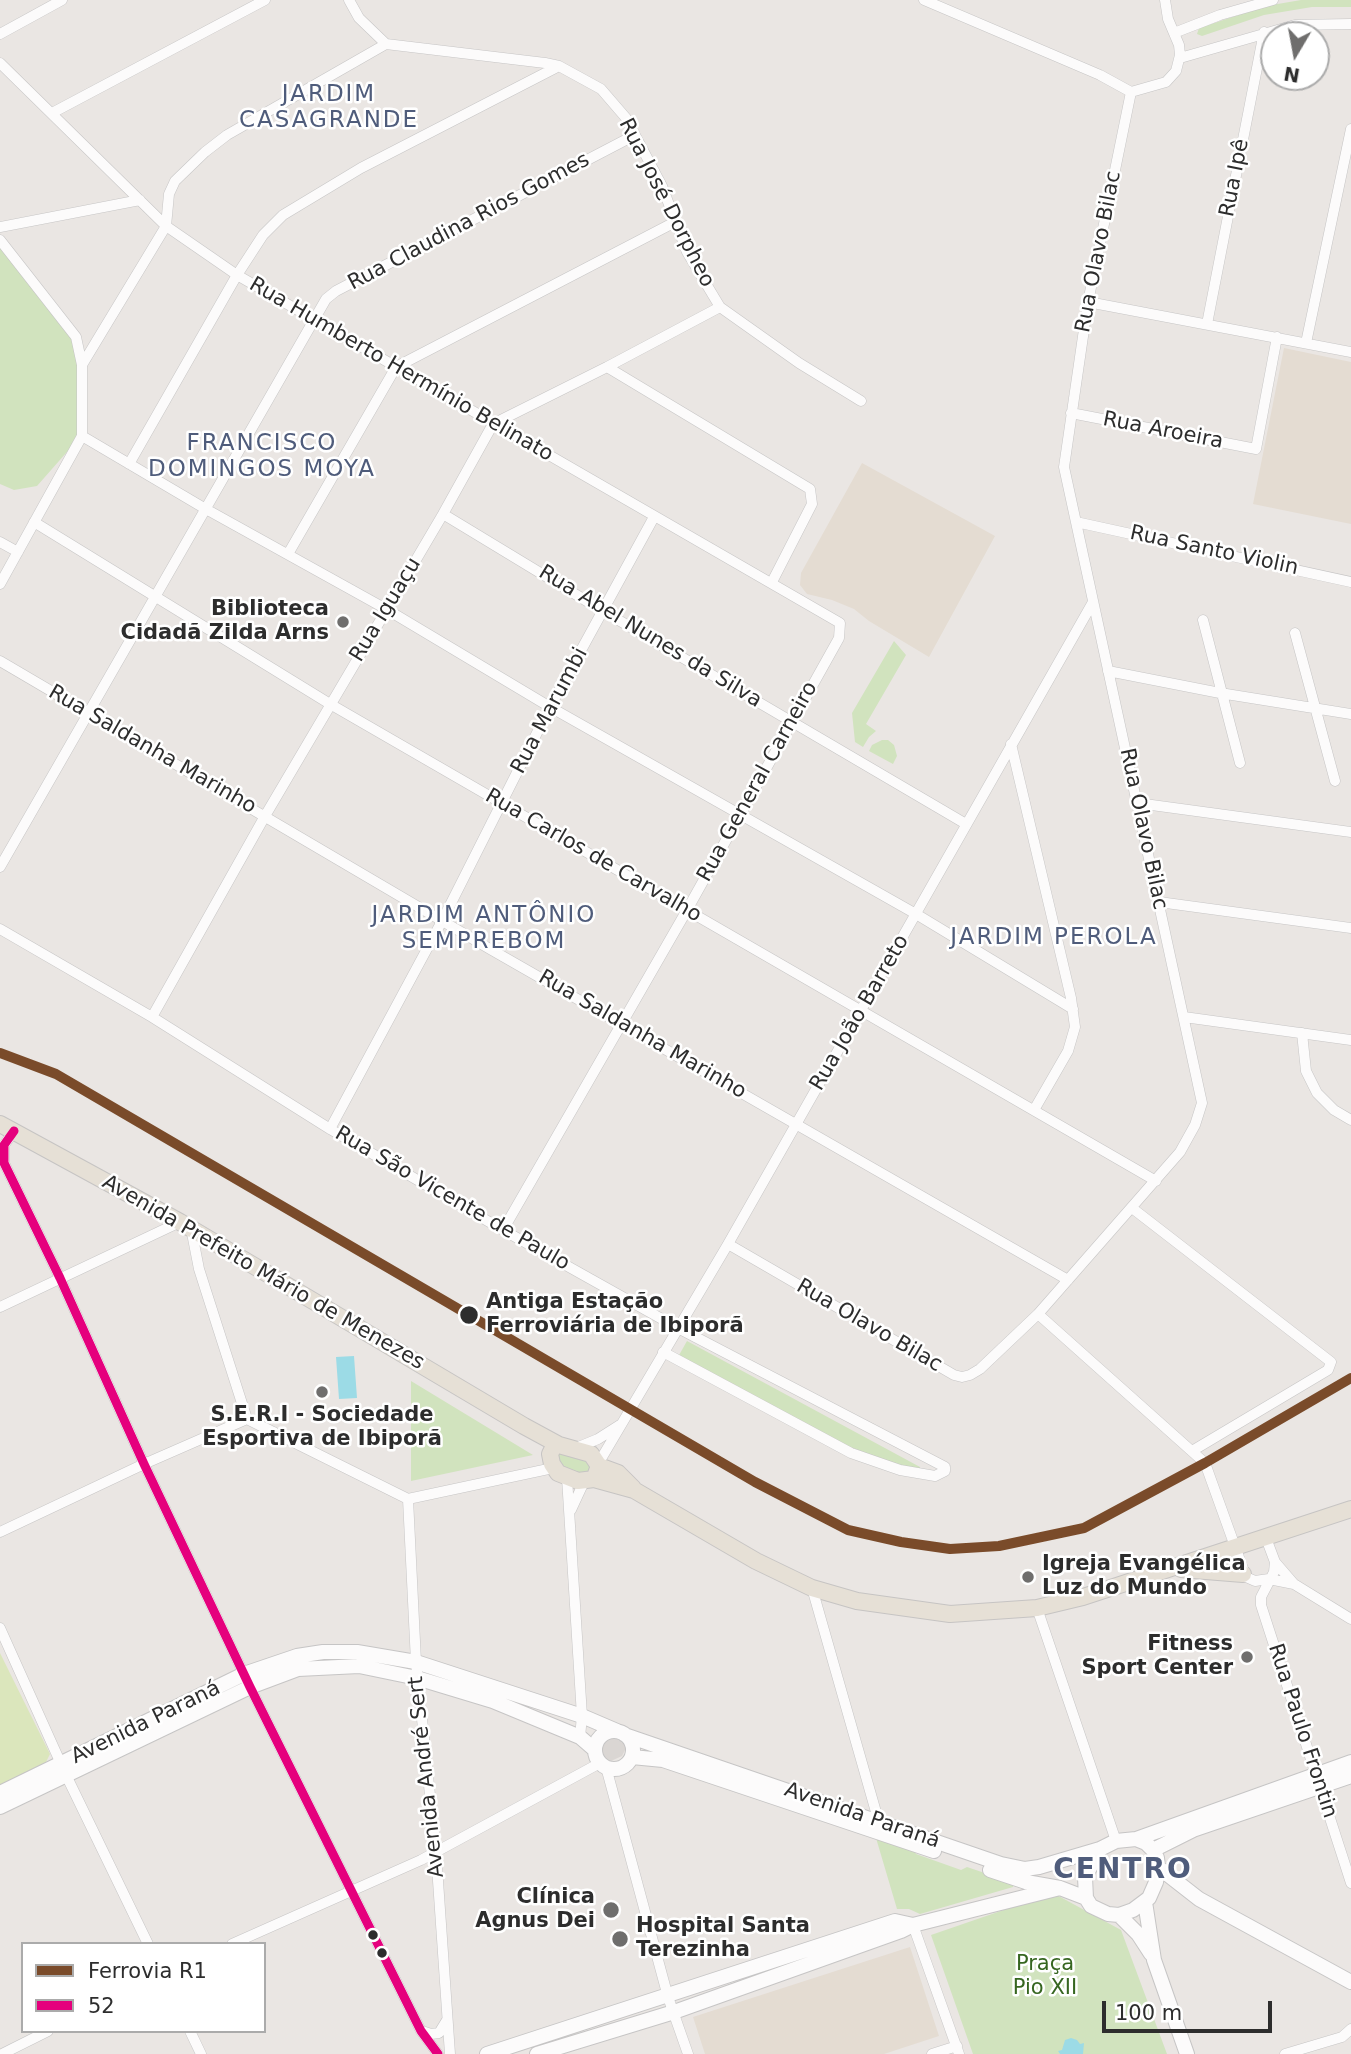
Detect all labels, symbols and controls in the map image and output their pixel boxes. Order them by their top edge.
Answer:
north arrow [1260,21,1330,91]
text: N [1282,62,1301,87]
district label: JARDIM CASAGRANDE [240,81,418,135]
street label: Rua José Dorpheo [613,114,719,292]
street label: Rua Ipê [1215,137,1255,219]
street label: Rua Claudina Rios Gomes [344,148,594,296]
street label: Rua Olavo Bilac [1071,169,1127,335]
street label: Rua Humberto Hermínio Belinato [244,272,558,468]
street label: Rua Aroeira [1101,407,1225,455]
district label: FRANCISCO DOMINGOS MOYA [150,430,374,484]
street label: Rua Santo Violin [1128,521,1300,581]
street label: Rua Iguaçu [345,553,427,667]
street label: Rua Abel Nunes da Silva [534,560,766,714]
place label: Biblioteca Cidadã Zilda Arns [120,597,329,647]
marker: Biblioteca Cidadã Zilda Arns [335,614,351,630]
street label: Rua Marumbi [506,644,594,778]
street label: Rua General Carneiro [692,678,824,886]
street label: Rua Saldanha Marinho [44,680,260,820]
street label: Rua Olavo Bilac [1114,746,1172,912]
street label: Rua Carlos de Carvalho [480,784,706,928]
district label: JARDIM ANTÔNIO SEMPREBOM [373,902,595,956]
district label: JARDIM PEROLA [952,924,1156,952]
street label: Rua João Barreto [805,931,915,1095]
street label: Rua Saldanha Marinho [534,965,750,1105]
street label: Rua São Vicente de Paulo [330,1121,574,1277]
street label: Avenida Prefeito Mário de Menezes [97,1170,429,1376]
street label: Rua Olavo Bilac [792,1274,946,1378]
place label: Antiga Estação Ferroviária de Ibiporã [486,1290,744,1340]
marker: Antiga Estação Ferroviária de Ibiporã [458,1304,480,1326]
marker: S.E.R.I - Sociedade Esportiva de Ibiporã [314,1384,330,1400]
place label: S.E.R.I - Sociedade Esportiva de Ibiporã [202,1403,442,1453]
place label: Igreja Evangélica Luz do Mundo [1042,1552,1246,1602]
marker: Igreja Evangélica Luz do Mundo [1020,1569,1036,1585]
place label: Fitness Sport Center [1081,1632,1233,1682]
street label: Rua Paulo Frontin [1262,1641,1342,1821]
marker: Fitness Sport Center [1239,1649,1255,1665]
street label: Avenida André Sert [404,1675,450,1879]
street label: Avenida Paraná [67,1676,225,1770]
street label: Avenida Paraná [781,1778,943,1854]
district label: CENTRO [1054,1854,1192,1888]
place label: Clínica Agnus Dei [475,1885,595,1935]
marker: Clínica Agnus Dei [601,1900,621,1920]
place label: Hospital Santa Terezinha [636,1914,810,1964]
unlabelled marker [366,1928,380,1942]
marker: Hospital Santa Terezinha [610,1929,630,1949]
legend [21,1942,266,2033]
unlabelled marker [375,1946,389,1960]
park label: Praça Pio XII [1013,1952,1077,2002]
text: Ferrovia R1 [88,1959,207,1983]
scale bar [1106,1988,1276,2032]
text: 52 [88,1994,115,2018]
text: 100 m [1115,2001,1182,2025]

